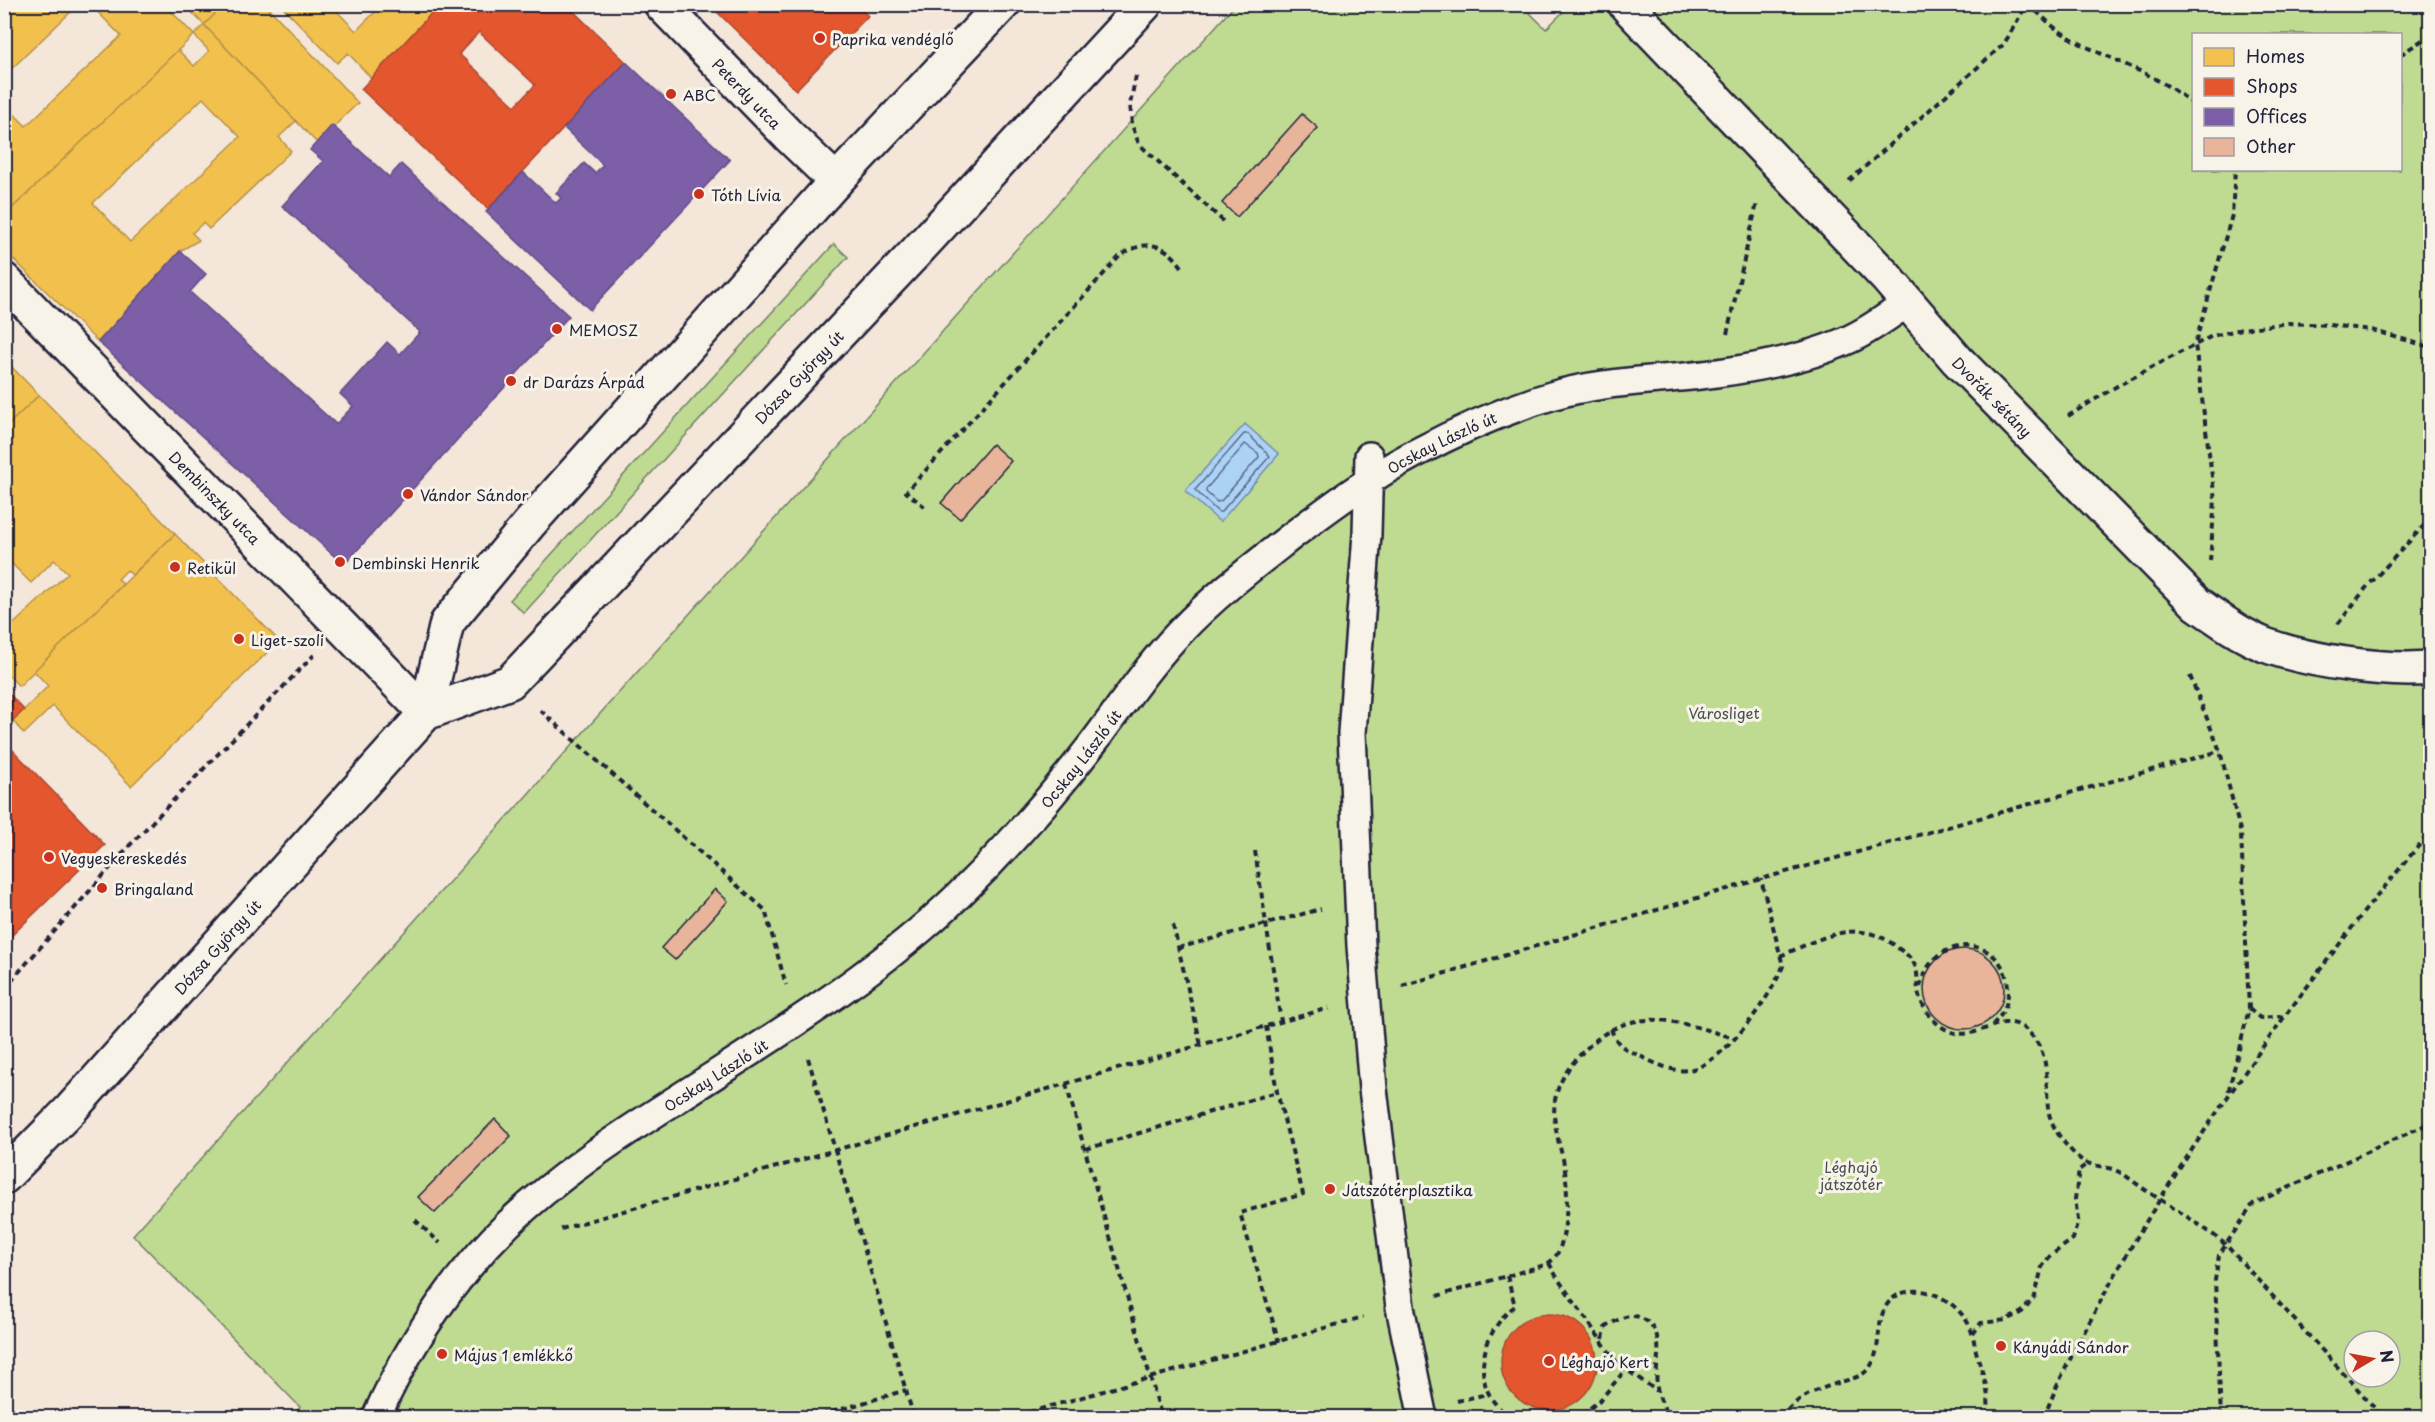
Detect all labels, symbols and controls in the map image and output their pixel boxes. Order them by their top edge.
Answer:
place label: Paprika vendéglő [832,27,954,50]
marker: Paprika vendéglő [813,31,827,45]
legend [2192,33,2402,171]
text: Homes [2246,42,2304,69]
street label: Peterdy utca [707,52,788,134]
text: Shops [2246,72,2297,99]
place label: ABC [683,83,716,106]
marker: ABC [664,87,678,101]
text: Offices [2246,102,2307,129]
text: Other [2246,132,2296,159]
place label: Tóth Lívia [711,183,781,206]
marker: Tóth Lívia [692,187,706,201]
place label: MEMOSZ [569,318,638,341]
marker: MEMOSZ [550,322,564,336]
street label: Dózsa György út [749,325,848,428]
street label: Dvořák sétány [1948,351,2038,442]
place label: dr Darázs Árpád [523,370,645,393]
marker: dr Darázs Árpád [504,374,518,388]
street label: Ocskay László út [1382,405,1500,479]
street label: Dembinszky utca [165,445,266,549]
place label: Vándor Sándor [420,483,529,506]
marker: Vándor Sándor [401,487,415,501]
place label: Dembinski Henrik [352,551,480,574]
marker: Dembinski Henrik [333,555,347,569]
place label: Retikül [187,556,236,579]
marker: Retikül [168,560,182,574]
place label: Liget-szoli [251,628,324,651]
marker: Liget-szoli [232,632,246,646]
park label: Városliget [1688,701,1760,724]
street label: Ocskay László út [1034,704,1126,813]
place label: Vegyeskereskedés [61,846,187,869]
marker: Vegyeskereskedés [42,850,56,864]
place label: Bringaland [114,877,194,900]
marker: Bringaland [95,881,109,895]
street label: Dózsa György út [168,894,266,999]
street label: Ocskay László út [659,1032,772,1117]
park label: Léghajó játszótér [1818,1155,1882,1195]
place label: Játszótérplasztika [1342,1178,1473,1201]
marker: Játszótérplasztika [1323,1182,1337,1196]
north arrow [2342,1329,2402,1389]
place label: Kányádi Sándor [2013,1335,2129,1358]
marker: Kányádi Sándor [1994,1339,2008,1353]
place label: Május 1 emlékkő [454,1343,573,1366]
marker: Május 1 emlékkő [435,1347,449,1361]
text: N [2375,1348,2401,1365]
place label: Léghajó Kert [1561,1350,1649,1373]
marker: Léghajó Kert [1542,1354,1556,1368]

